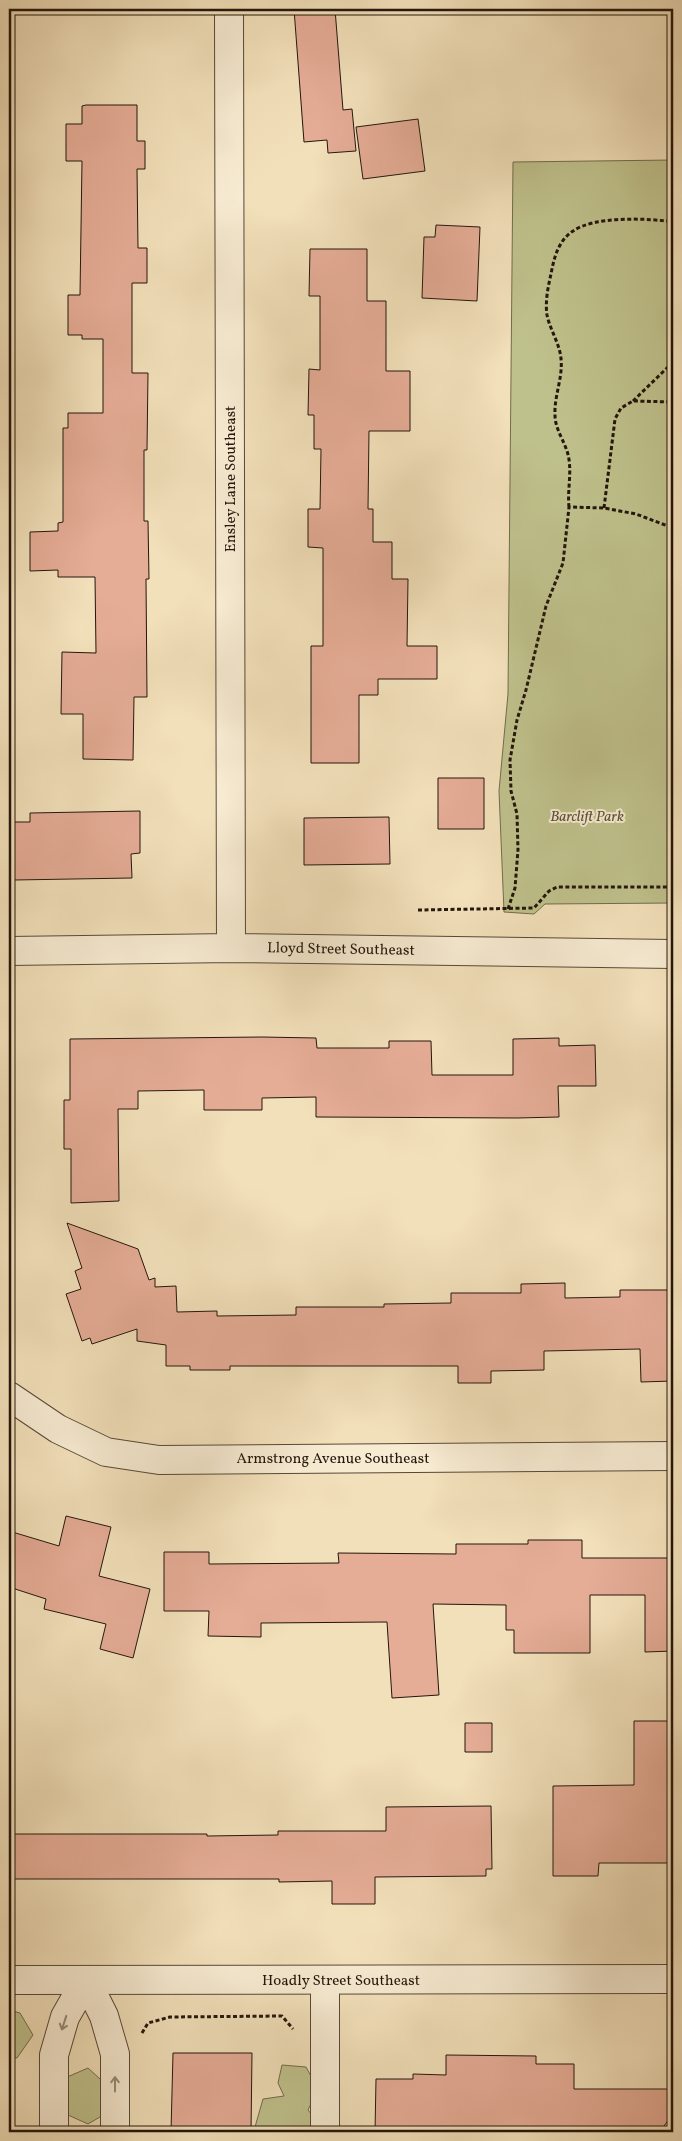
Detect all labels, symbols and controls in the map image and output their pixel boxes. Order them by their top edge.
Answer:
street label: Ensley Lane Southeast [221,406,242,552]
park label: Barclift Park [550,807,624,828]
street label: Lloyd Street Southeast [267,938,415,962]
street label: Armstrong Avenue Southeast [237,1449,429,1470]
street label: Hoadly Street Southeast [262,1971,420,1992]
one-way arrow [58,2015,68,2031]
one-way arrow [110,2076,120,2092]

